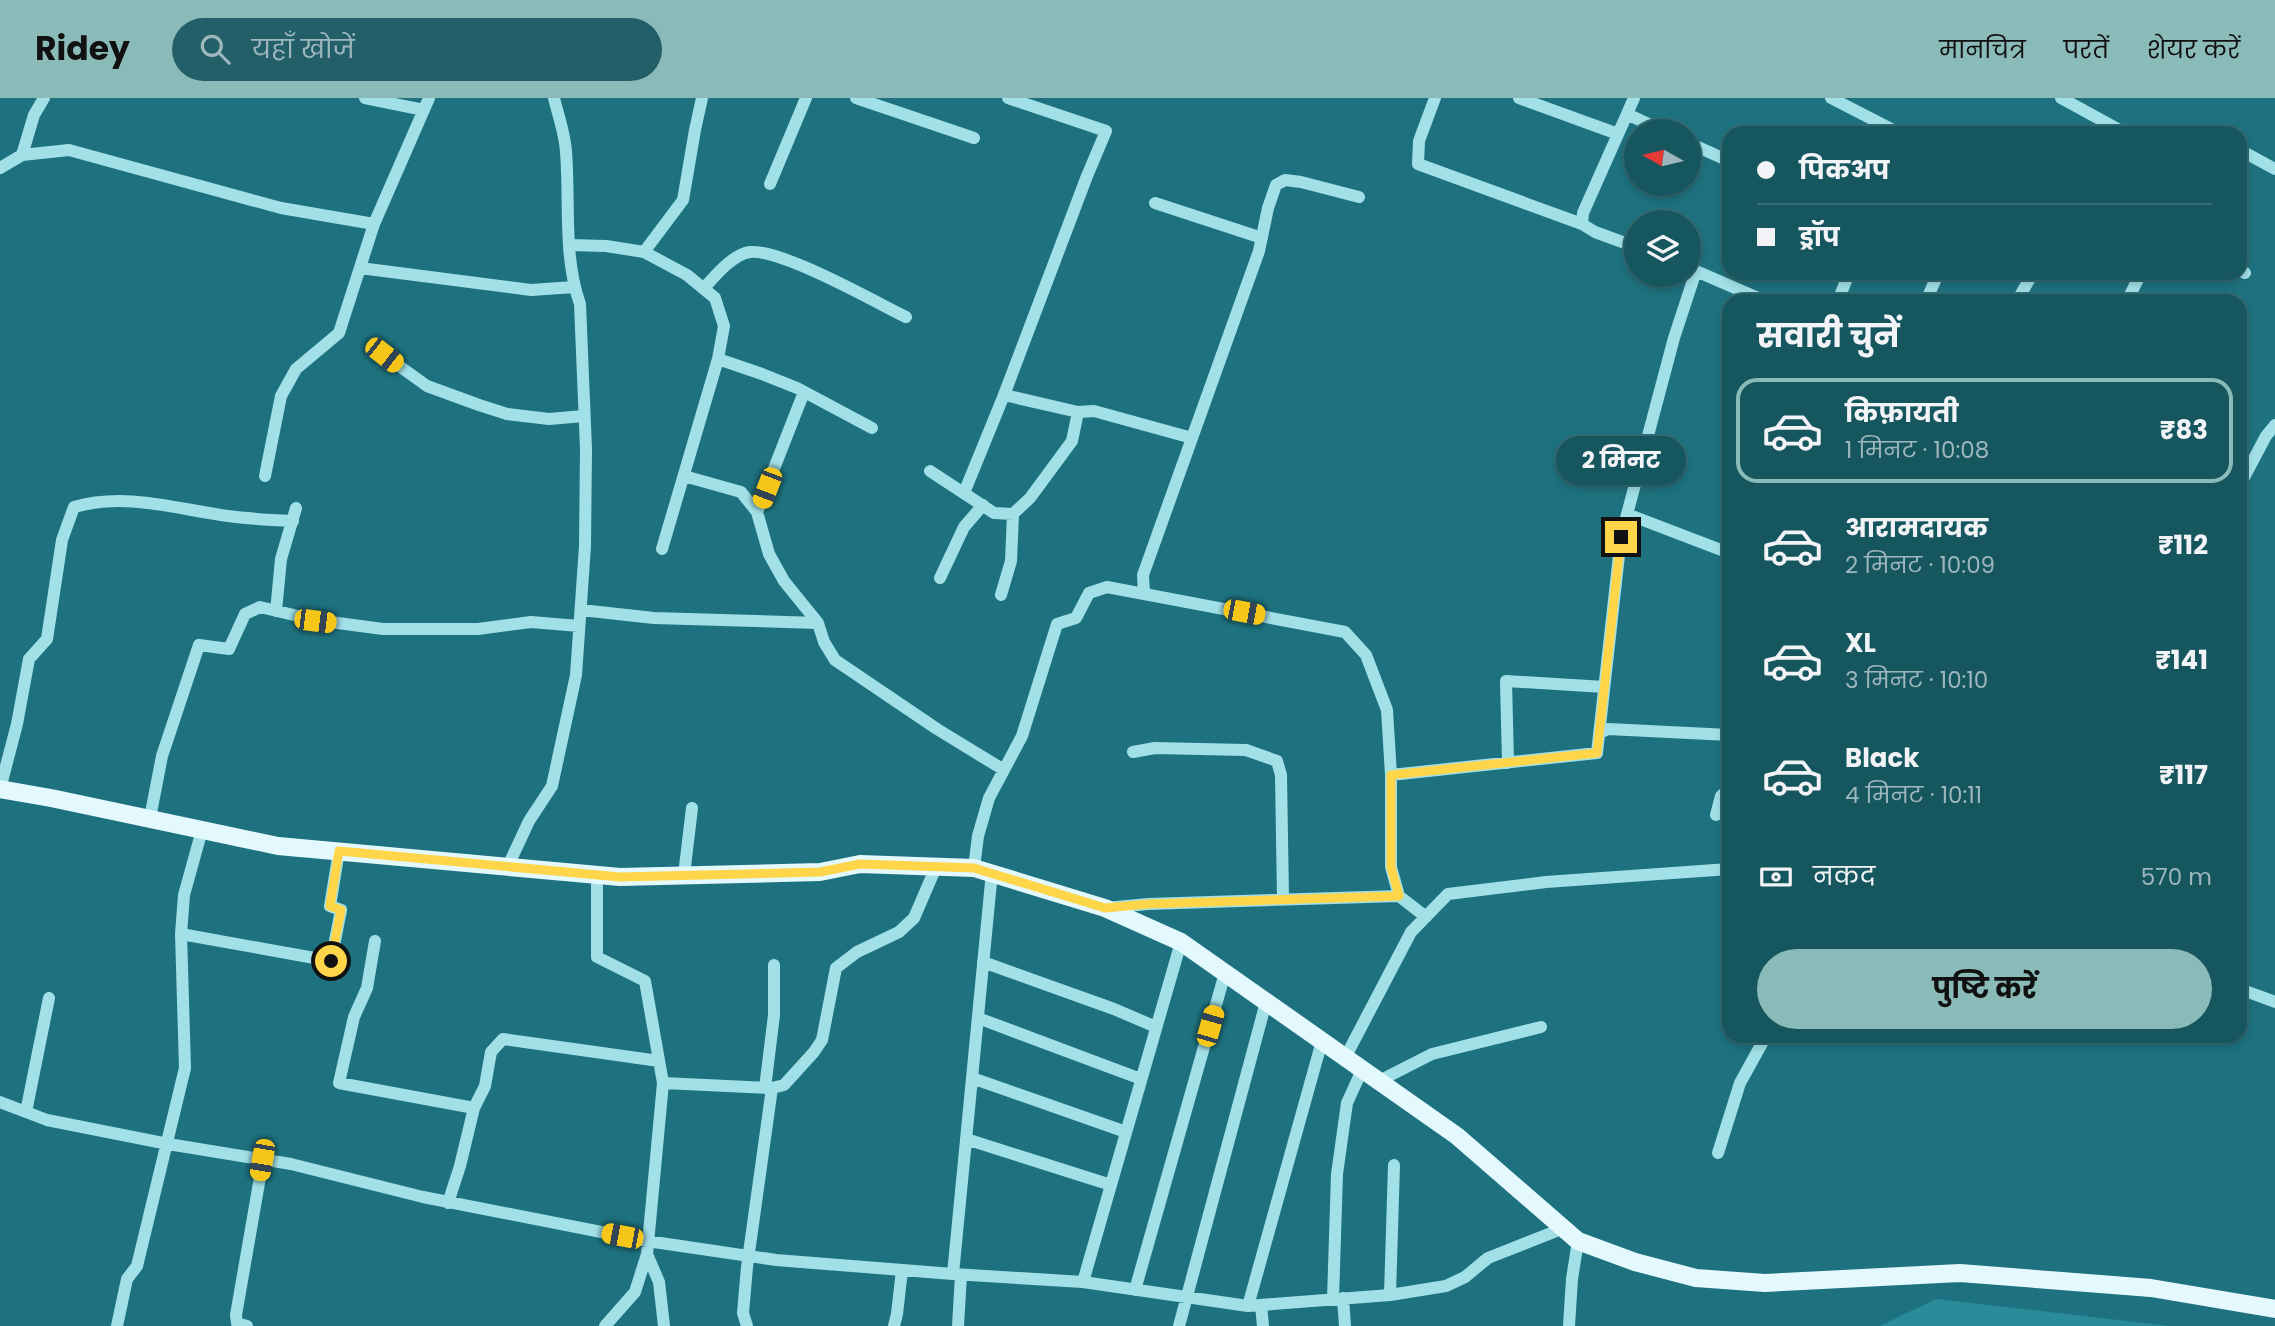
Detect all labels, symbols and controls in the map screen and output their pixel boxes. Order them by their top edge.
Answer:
search box [172,18,662,81]
text: Ridey [35,25,130,72]
icon: search [196,30,234,68]
text: यहाँ खोजें [252,31,355,67]
text: मानचित्र [1939,33,2026,66]
text: परतें [2064,33,2109,66]
text: शेयर करें [2147,33,2240,66]
north arrow [1624,119,1701,196]
map controls [1624,119,1701,287]
text: पिकअप [1799,152,1889,188]
button: layers [1624,210,1701,287]
text: ड्रॉप [1799,219,1840,255]
text: सवारी चुनें [1757,313,1899,358]
car [361,334,408,376]
text: किफ़ायती [1845,395,1959,431]
icon: car [1761,399,1824,462]
text: ₹83 [2160,412,2208,448]
text: 1 मिनट · 10:08 [1845,434,1989,466]
callout: 2 मिनट [1556,436,1686,484]
text: 2 मिनट [1582,444,1660,476]
car [750,465,785,511]
text: आरामदायक [1845,510,1988,546]
icon: car [1761,514,1824,577]
route end [1605,521,1637,553]
text: ₹112 [2158,527,2208,563]
text: 2 मिनट · 10:09 [1845,549,1995,581]
car [1222,598,1267,626]
car [293,608,338,634]
text: XL [1845,625,1876,661]
icon: car [1761,629,1824,692]
text: ₹141 [2155,642,2208,678]
text: 3 मिनट · 10:10 [1845,664,1988,696]
text: Black [1845,740,1919,776]
icon: car [1761,744,1824,807]
text: ₹117 [2159,757,2208,793]
text: 4 मिनट · 10:11 [1845,779,1982,811]
icon: cash [1757,858,1795,896]
text: नकद [1813,858,1875,894]
text: 570 m [2141,861,2212,893]
route start [315,945,347,977]
button: पुष्टि करें [1757,949,2212,1029]
car [1195,1003,1226,1049]
car [249,1137,276,1183]
car [600,1222,645,1250]

